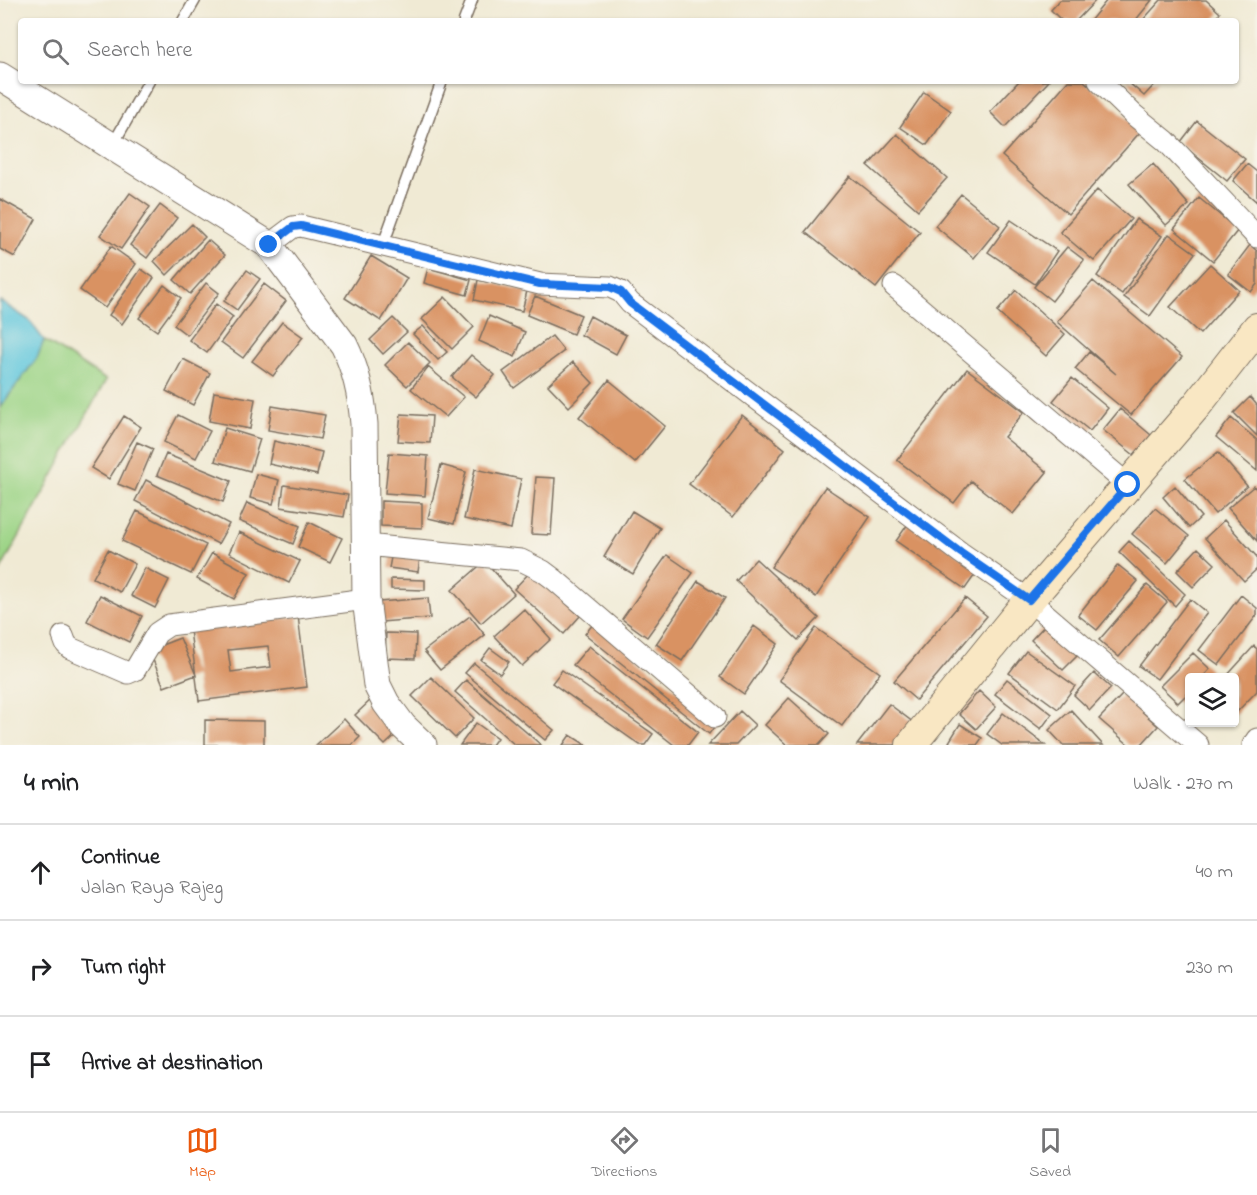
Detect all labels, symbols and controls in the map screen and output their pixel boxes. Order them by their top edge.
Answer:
search box [18,18,1239,84]
icon: search [39,35,72,68]
text: Search here [87,35,192,67]
route end [255,231,281,257]
route start [1114,471,1140,497]
map controls [1185,673,1239,727]
button: layers [1185,673,1239,727]
text: 4 min [24,765,79,803]
text: Walk · 270 m [1133,770,1233,799]
text: Continue [81,842,160,874]
icon: ahead [24,856,57,889]
text: 40 m [1196,858,1233,887]
text: Jalan Raya Rajeg [81,874,223,903]
icon: right [24,952,57,985]
text: Turn right [81,952,166,984]
text: 230 m [1186,954,1233,983]
icon: arrive [24,1048,57,1081]
text: Arrive at destination [81,1048,263,1080]
tab: Map [186,1124,219,1184]
tab: Directions [591,1124,657,1184]
tab: Saved [1029,1124,1071,1184]

